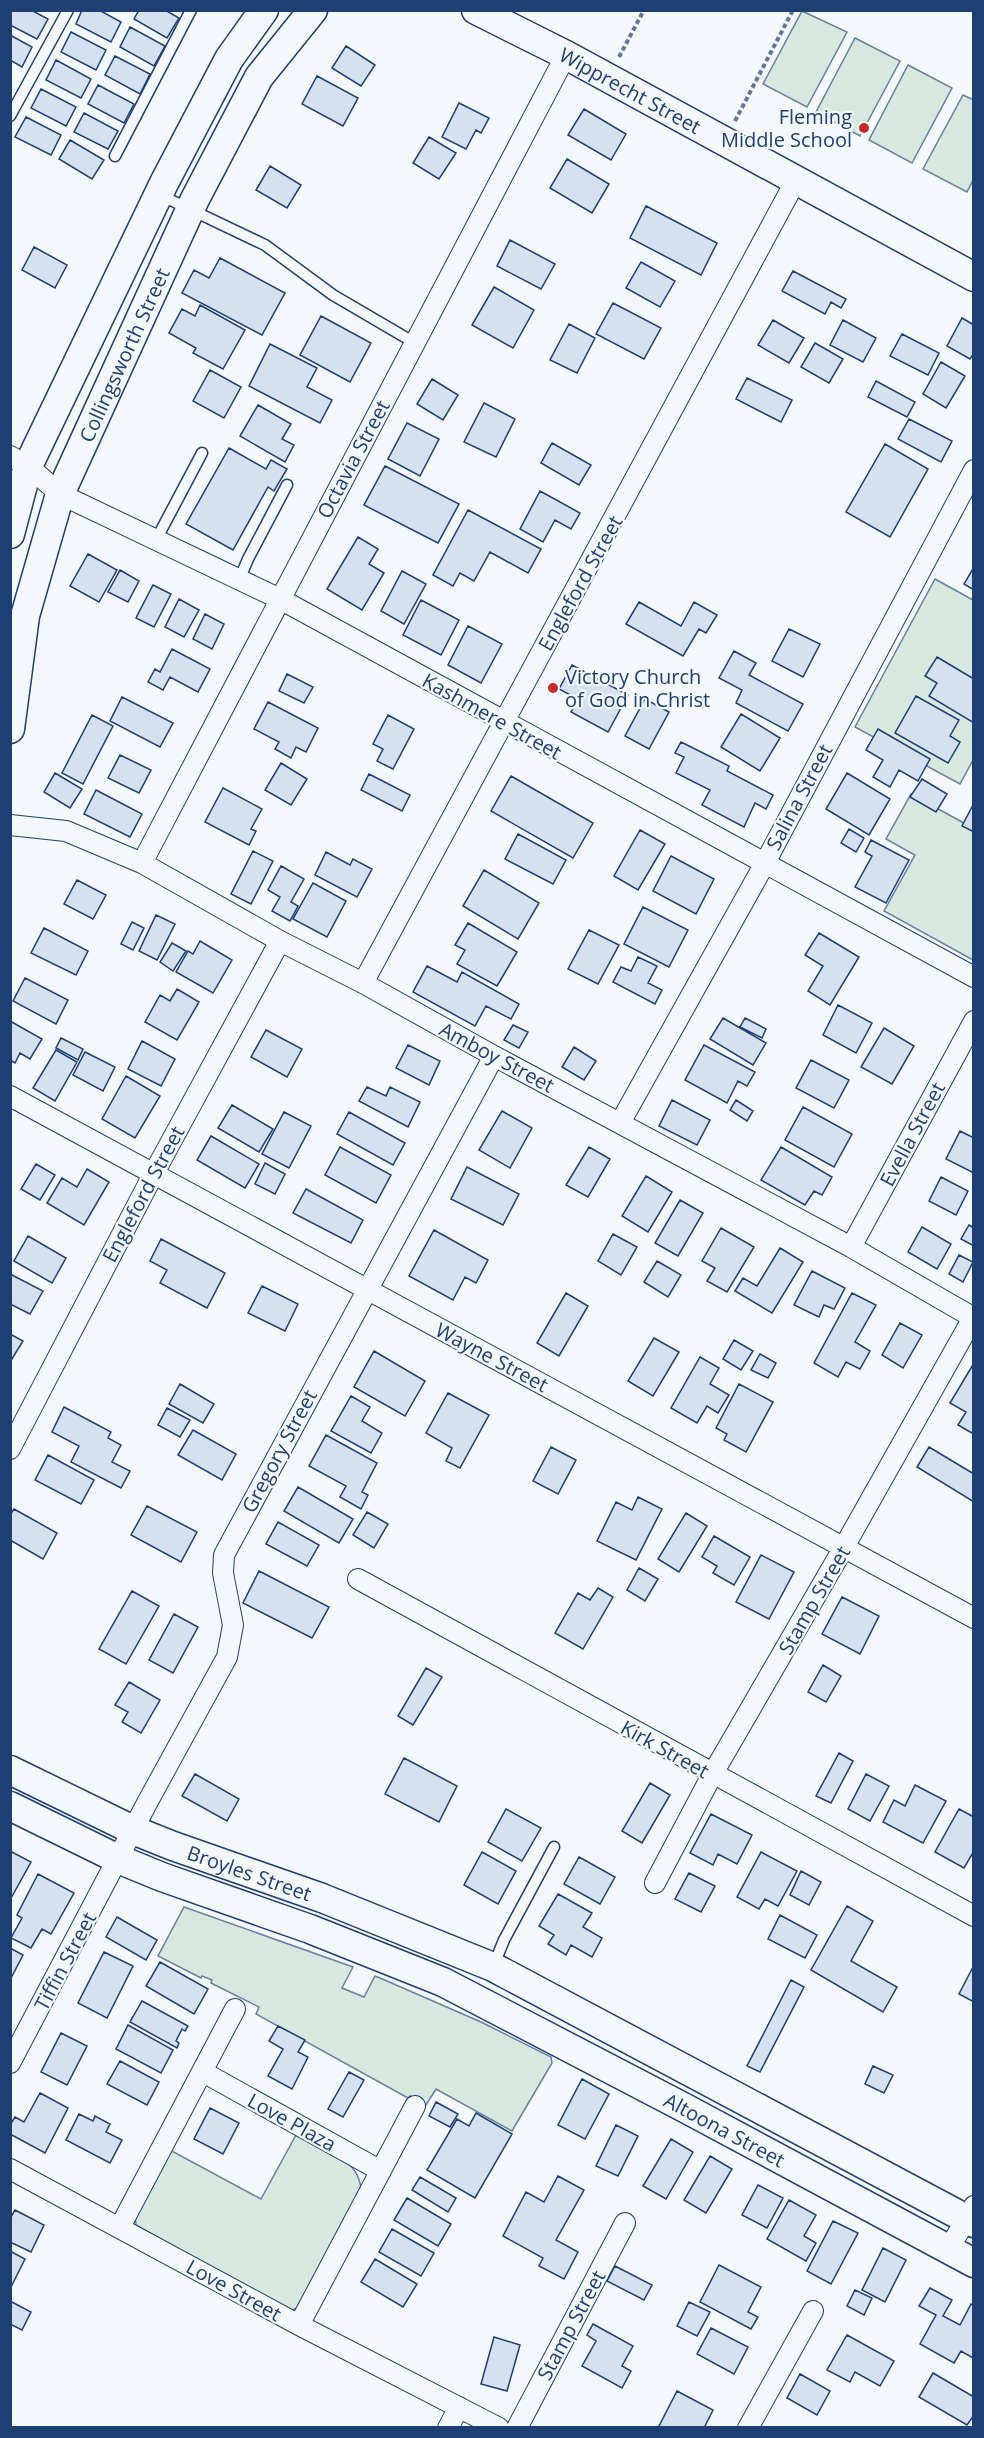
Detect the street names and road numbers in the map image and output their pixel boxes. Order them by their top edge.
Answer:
street label: Wipprecht Street [555,41,706,140]
street label: Collingsworth Street [72,263,175,446]
street label: Octavia Street [310,395,396,523]
street label: Engleford Street [532,511,628,655]
street label: Kashmere Street [418,667,566,765]
street label: Salina Street [760,739,838,855]
street label: Amboy Street [435,1015,559,1099]
street label: Evella Street [873,1077,951,1191]
street label: Engleford Street [96,1121,190,1267]
street label: Wayne Street [431,1316,553,1398]
street label: Gregory Street [235,1385,323,1517]
street label: Stamp Street [772,1541,856,1659]
street label: Kirk Street [616,1714,714,1784]
street label: Broyles Street [184,1839,315,1907]
street label: Tiffin Street [28,1907,102,2015]
street label: Altoona Street [660,2086,790,2173]
street label: Love Plaza [243,2087,341,2157]
street label: Love Street [182,2253,286,2327]
street label: Stamp Street [531,2265,611,2385]

